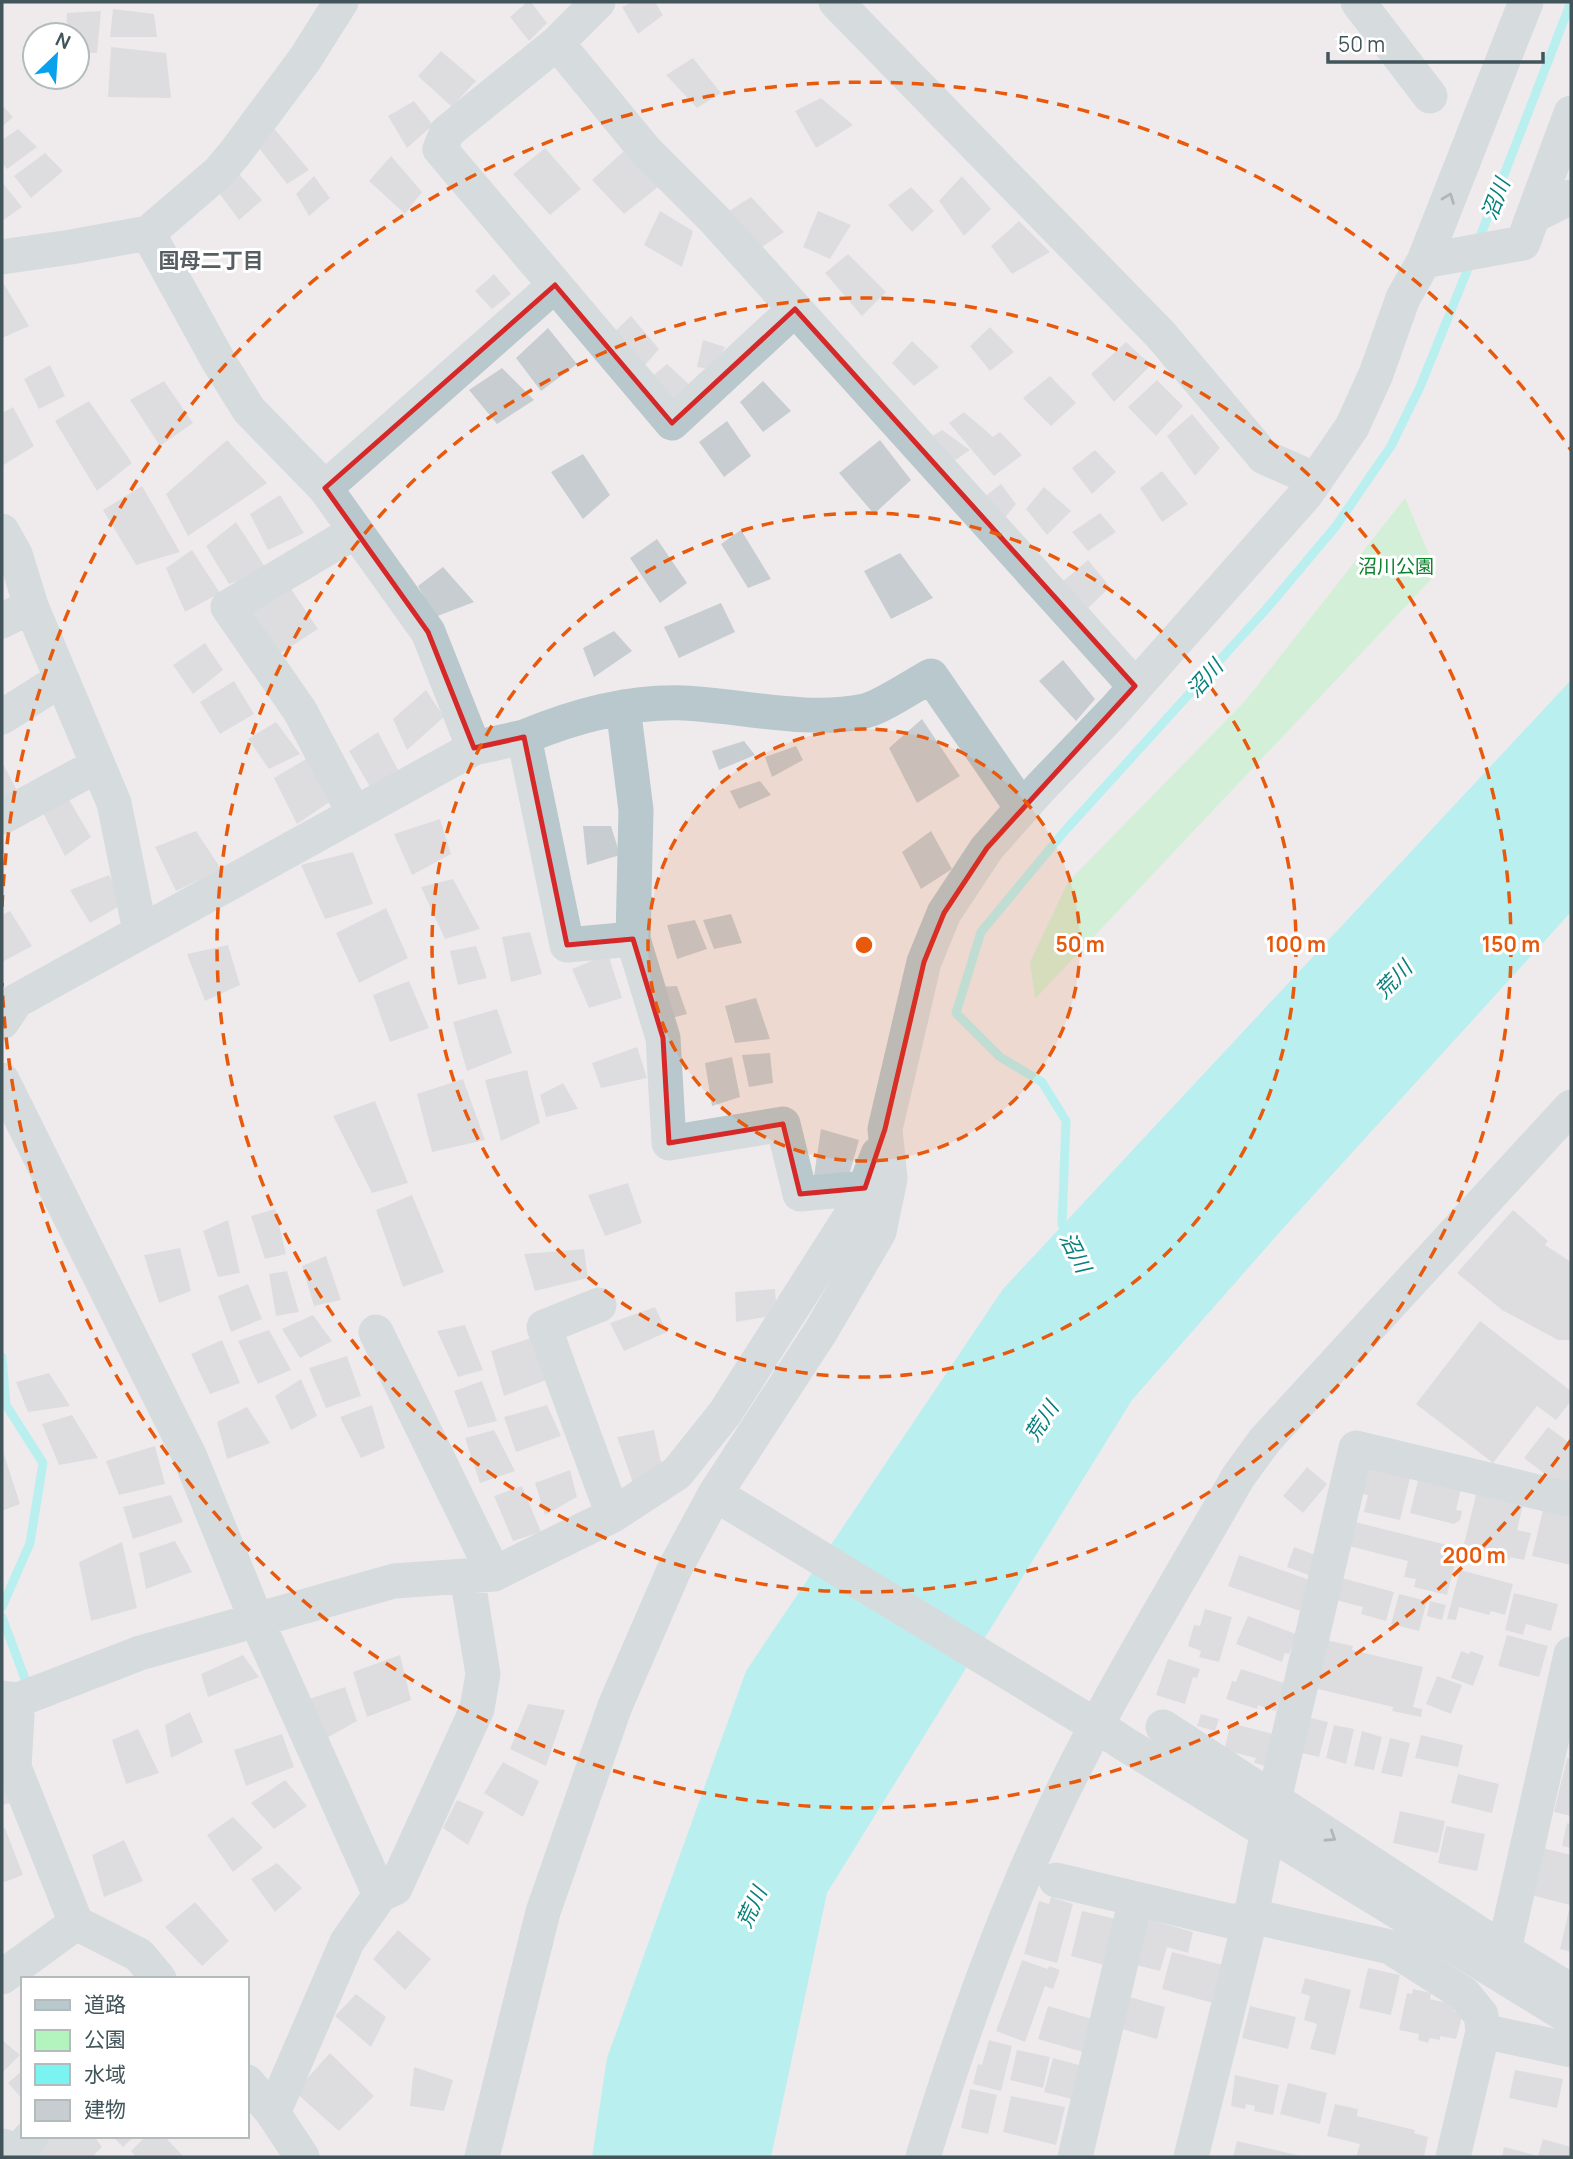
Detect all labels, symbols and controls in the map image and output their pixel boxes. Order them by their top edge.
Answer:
north arrow [21,21,91,91]
scale bar [1328,21,1543,65]
text: N [52,26,75,55]
text: 50 m [1338,30,1385,58]
water label: 沼川 [1474,173,1516,224]
one-way arrow [1441,192,1455,204]
district label: 国母二丁目 [159,246,264,274]
park label: 沼川公園 [1358,553,1434,579]
water label: 沼川 [1180,652,1230,703]
text: 50 m [1055,930,1105,958]
text: 100 m [1266,930,1326,958]
text: 150 m [1482,930,1540,958]
centre of rings [852,933,876,957]
water label: 荒川 [1368,953,1419,1004]
water label: 沼川 [1054,1227,1099,1279]
water label: 荒川 [1018,1394,1065,1446]
text: 200 m [1442,1541,1506,1569]
one-way arrow [1323,1829,1336,1842]
water label: 荒川 [729,1880,773,1932]
legend [21,1977,248,2138]
text: 道路 [84,1990,126,2018]
text: 公園 [84,2025,126,2053]
text: 水域 [84,2060,126,2088]
text: 建物 [84,2095,126,2123]

